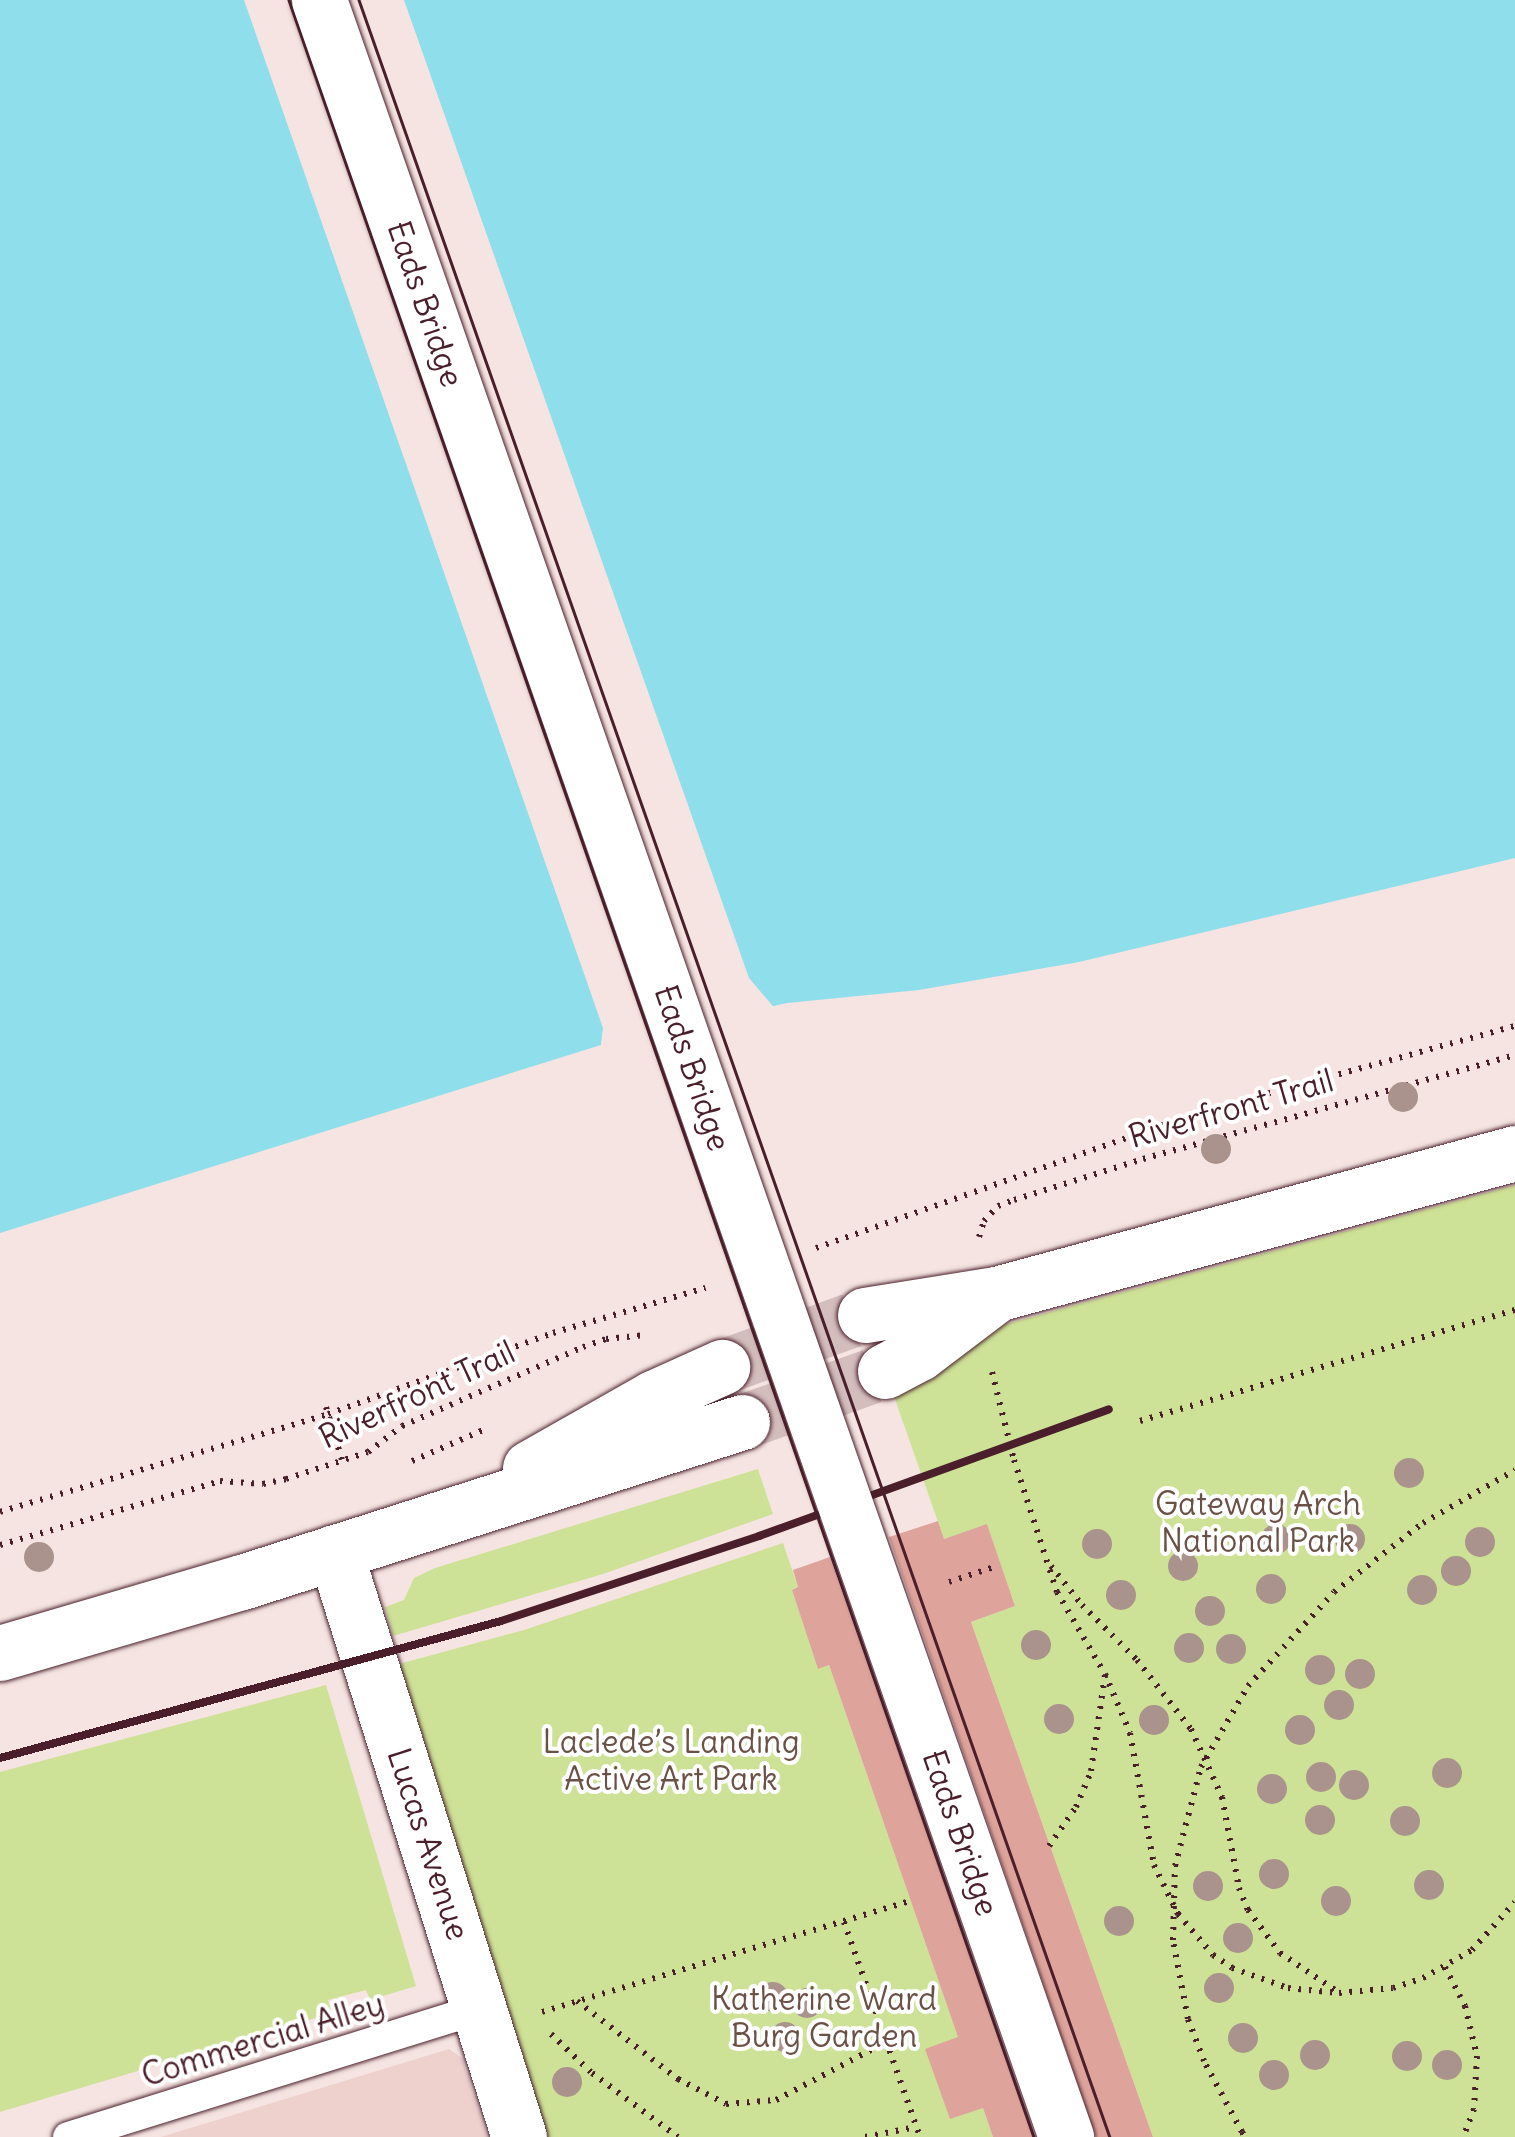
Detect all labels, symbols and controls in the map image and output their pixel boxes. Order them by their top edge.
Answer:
street label: Eads Bridge [379,216,471,392]
street label: Eads Bridge [646,980,738,1156]
street label: Riverfront Trail [1124,1061,1338,1157]
street label: Riverfront Trail [313,1333,521,1457]
park label: Gateway Arch National Park [1155,1486,1361,1561]
park label: Laclede’s Landing Active Art Park [542,1724,800,1799]
street label: Lucas Avenue [379,1743,477,1945]
street label: Eads Bridge [914,1745,1006,1921]
park label: Katherine Ward Burg Garden [711,1981,937,2056]
street label: Commercial Alley [137,1985,389,2095]

